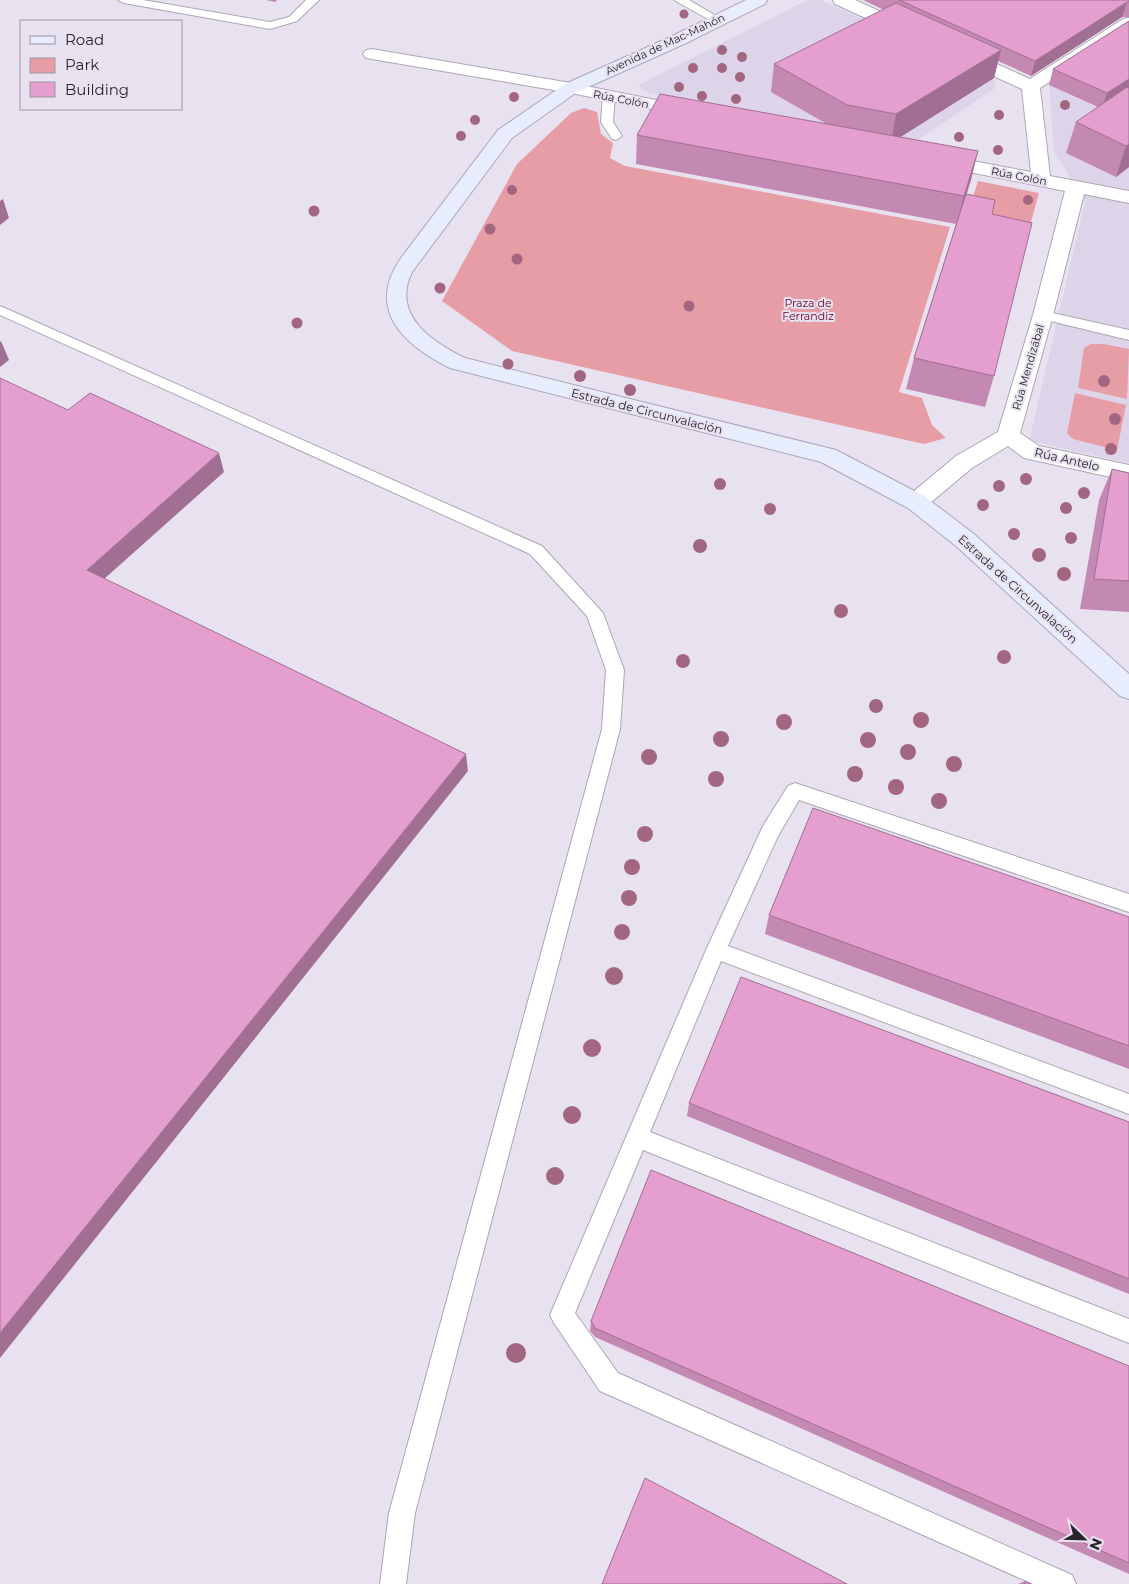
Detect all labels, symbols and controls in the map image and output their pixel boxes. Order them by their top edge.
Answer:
street label: Avenida de Mac-Mahón [603,10,727,78]
legend [20,20,182,110]
text: Road [65,30,104,49]
text: Park [65,55,99,74]
text: Building [65,80,129,99]
street label: Rúa Colón [592,87,650,111]
street label: Rúa Colón [990,164,1048,188]
park label: Praza de Ferrandiz [782,296,834,323]
street label: Rúa Mendizábal [1009,322,1047,412]
street label: Estrada de Circunvalación [570,385,724,437]
street label: Rúa Antelo [1033,444,1101,474]
street label: Estrada de Circunvalación [955,531,1081,647]
north arrow [1059,1514,1109,1564]
text: N [1085,1535,1106,1553]

